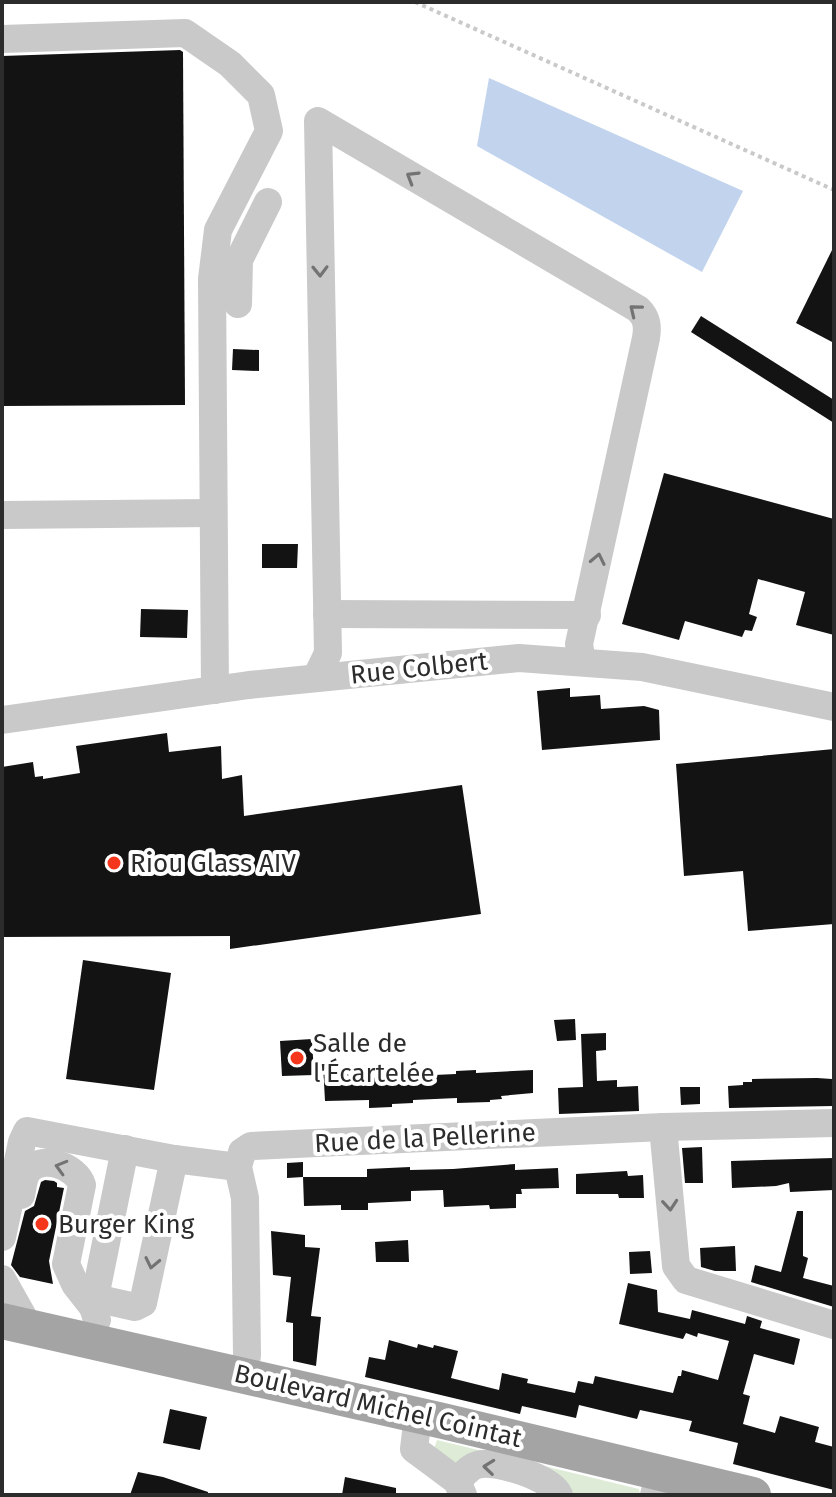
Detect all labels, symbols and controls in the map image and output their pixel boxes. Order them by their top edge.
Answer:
one-way arrow [406,171,421,187]
one-way arrow [312,265,329,278]
one-way arrow [630,305,645,319]
one-way arrow [589,552,606,566]
street label: Rue Colbert [349,645,490,691]
place label: Riou Glass AIV [130,848,297,879]
marker: Riou Glass AIV [105,854,123,872]
place label: Salle de l'Écartelée [313,1028,435,1089]
marker: Salle de l'Écartelée [288,1049,306,1067]
street label: Rue de la Pellerine [314,1117,536,1159]
one-way arrow [55,1160,69,1177]
one-way arrow [661,1198,678,1211]
place label: Burger King [58,1209,195,1240]
marker: Burger King [33,1215,51,1233]
one-way arrow [145,1256,162,1269]
street label: Boulevard Michel Cointat [231,1358,525,1454]
one-way arrow [482,1458,495,1475]

